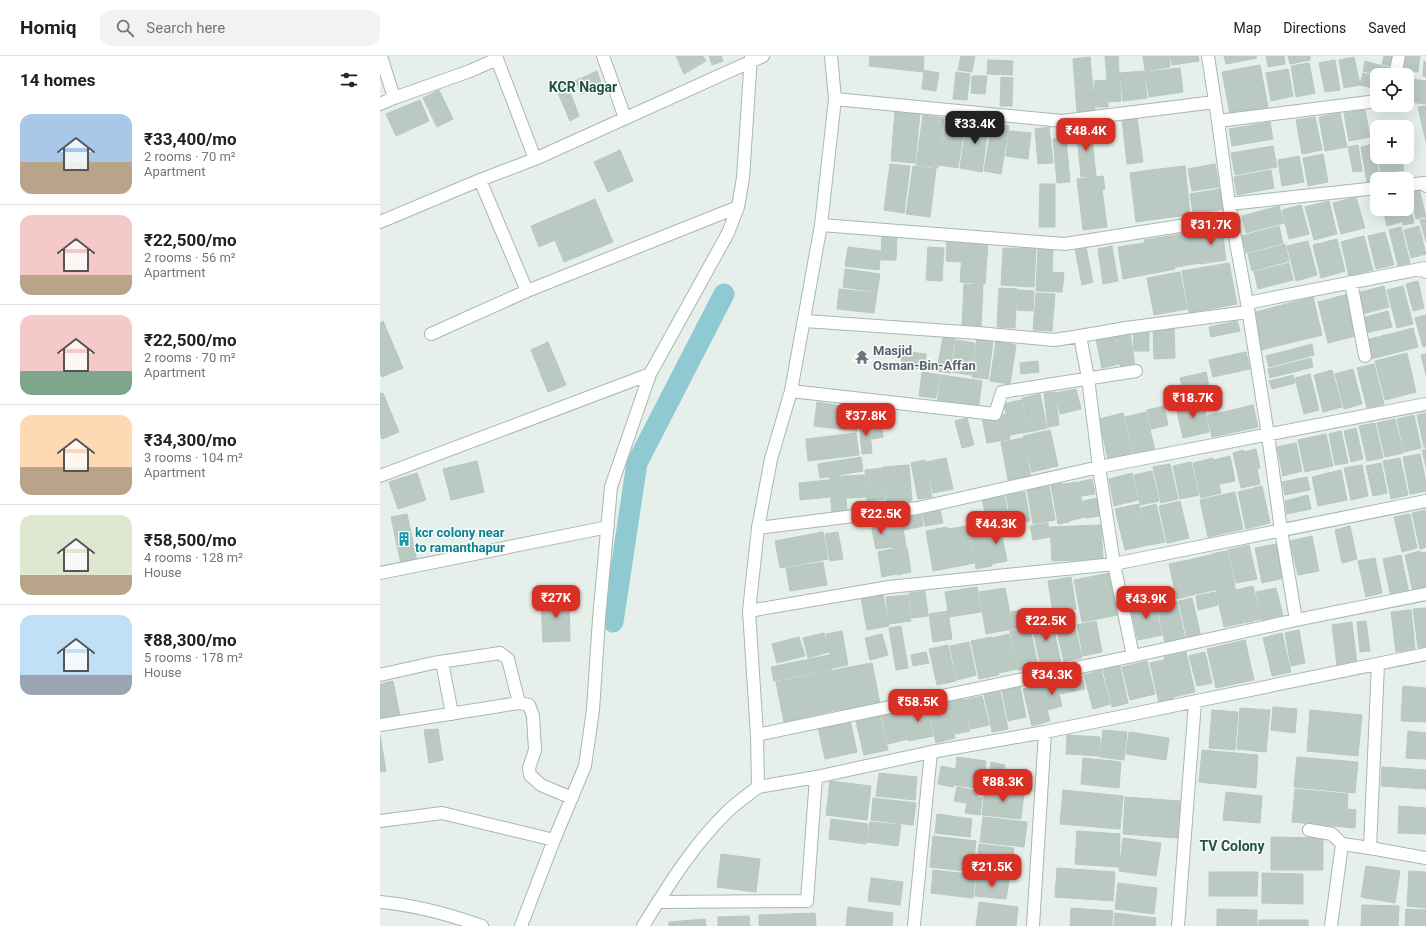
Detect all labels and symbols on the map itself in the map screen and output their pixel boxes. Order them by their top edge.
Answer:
district label: KCR Nagar [549,79,617,95]
pin: ₹33.4K [942,111,1008,145]
pin: ₹48.4K [1053,118,1119,152]
pin: ₹31.7K [1178,212,1244,246]
place label: Masjid Osman-Bin-Affan [873,343,976,373]
temple icon: Masjid Osman-Bin-Affan [854,349,870,365]
pin: ₹18.7K [1160,385,1226,419]
pin: ₹37.8K [833,403,899,437]
pin: ₹22.5K [848,501,914,535]
pin: ₹44.3K [963,511,1029,545]
place label: kcr colony near to ramanthapur [415,525,505,555]
building icon: kcr colony near to ramanthapur [396,531,412,547]
pin: ₹27K [532,585,580,619]
pin: ₹43.9K [1113,586,1179,620]
pin: ₹22.5K [1013,608,1079,642]
pin: ₹34.3K [1019,662,1085,696]
pin: ₹58.5K [885,689,951,723]
pin: ₹88.3K [970,769,1036,803]
district label: TV Colony [1200,838,1265,854]
pin: ₹21.5K [959,854,1025,888]

